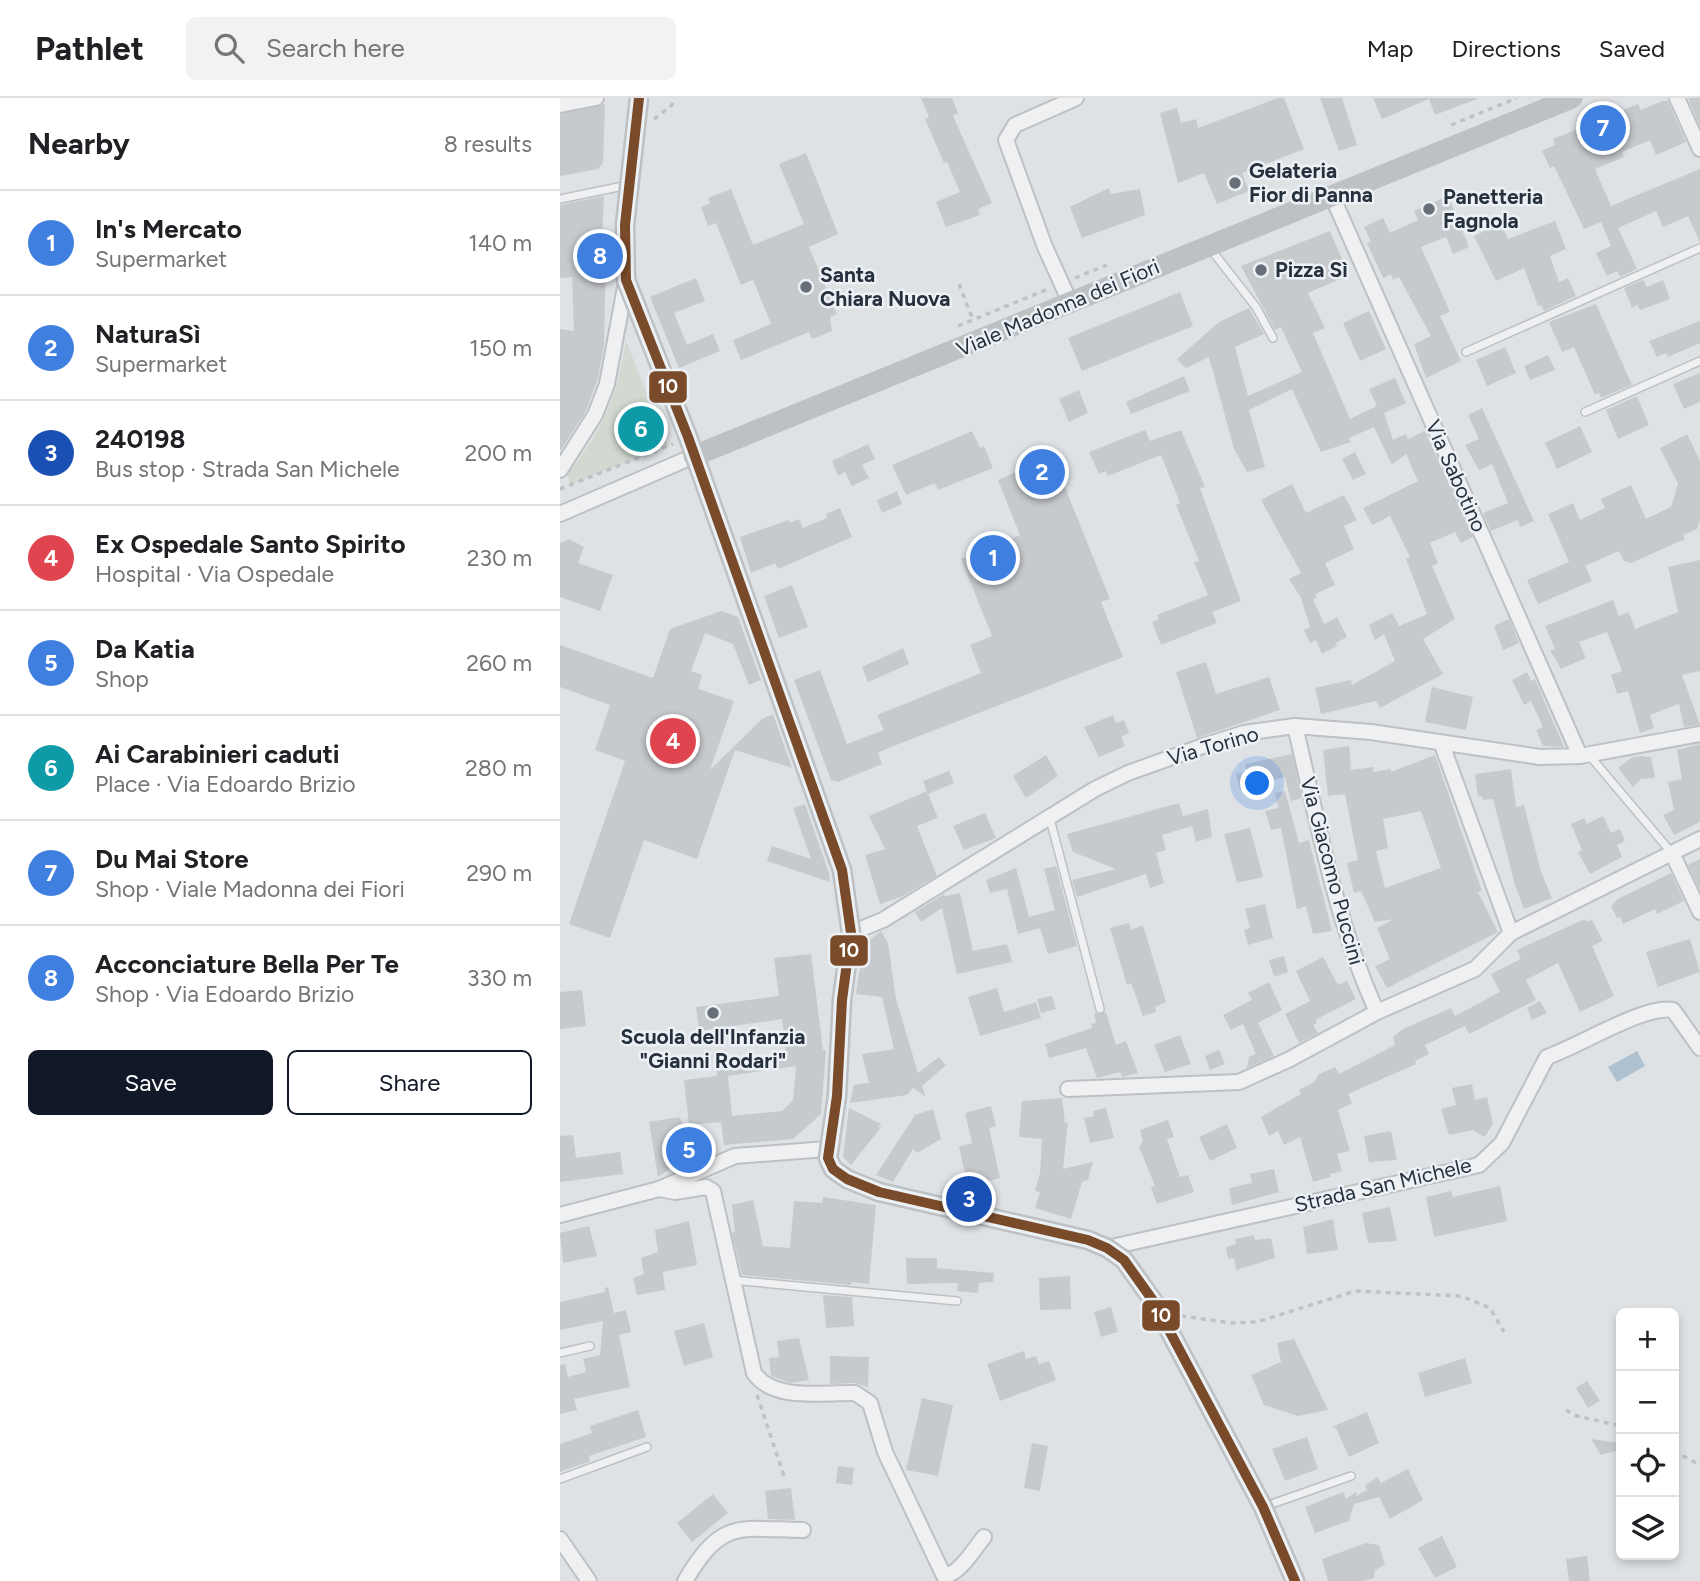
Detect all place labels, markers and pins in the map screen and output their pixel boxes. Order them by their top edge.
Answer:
pin: 7 [1580,102,1626,154]
place label: Gelateria Fior di Panna [1249,158,1373,207]
marker: Gelateria Fior di Panna [1227,175,1243,191]
place label: Panetteria Fagnola [1443,184,1543,233]
marker: Panetteria Fagnola [1421,201,1437,217]
pin: 8 [577,230,623,282]
place label: Pizza Sì [1275,257,1348,282]
place label: Santa Chiara Nuova [820,262,950,311]
marker: Pizza Sì [1253,262,1269,278]
marker: Santa Chiara Nuova [798,279,814,295]
pin: 6 [618,403,664,455]
pin: 2 [1019,446,1065,498]
pin: 1 [970,532,1016,584]
pin: 4 [650,715,696,767]
marker: Scuola dell'Infanzia "Gianni Rodari" [705,1005,721,1021]
place label: Scuola dell'Infanzia "Gianni Rodari" [620,1024,806,1073]
pin: 5 [666,1124,712,1176]
pin: 3 [946,1173,992,1225]

